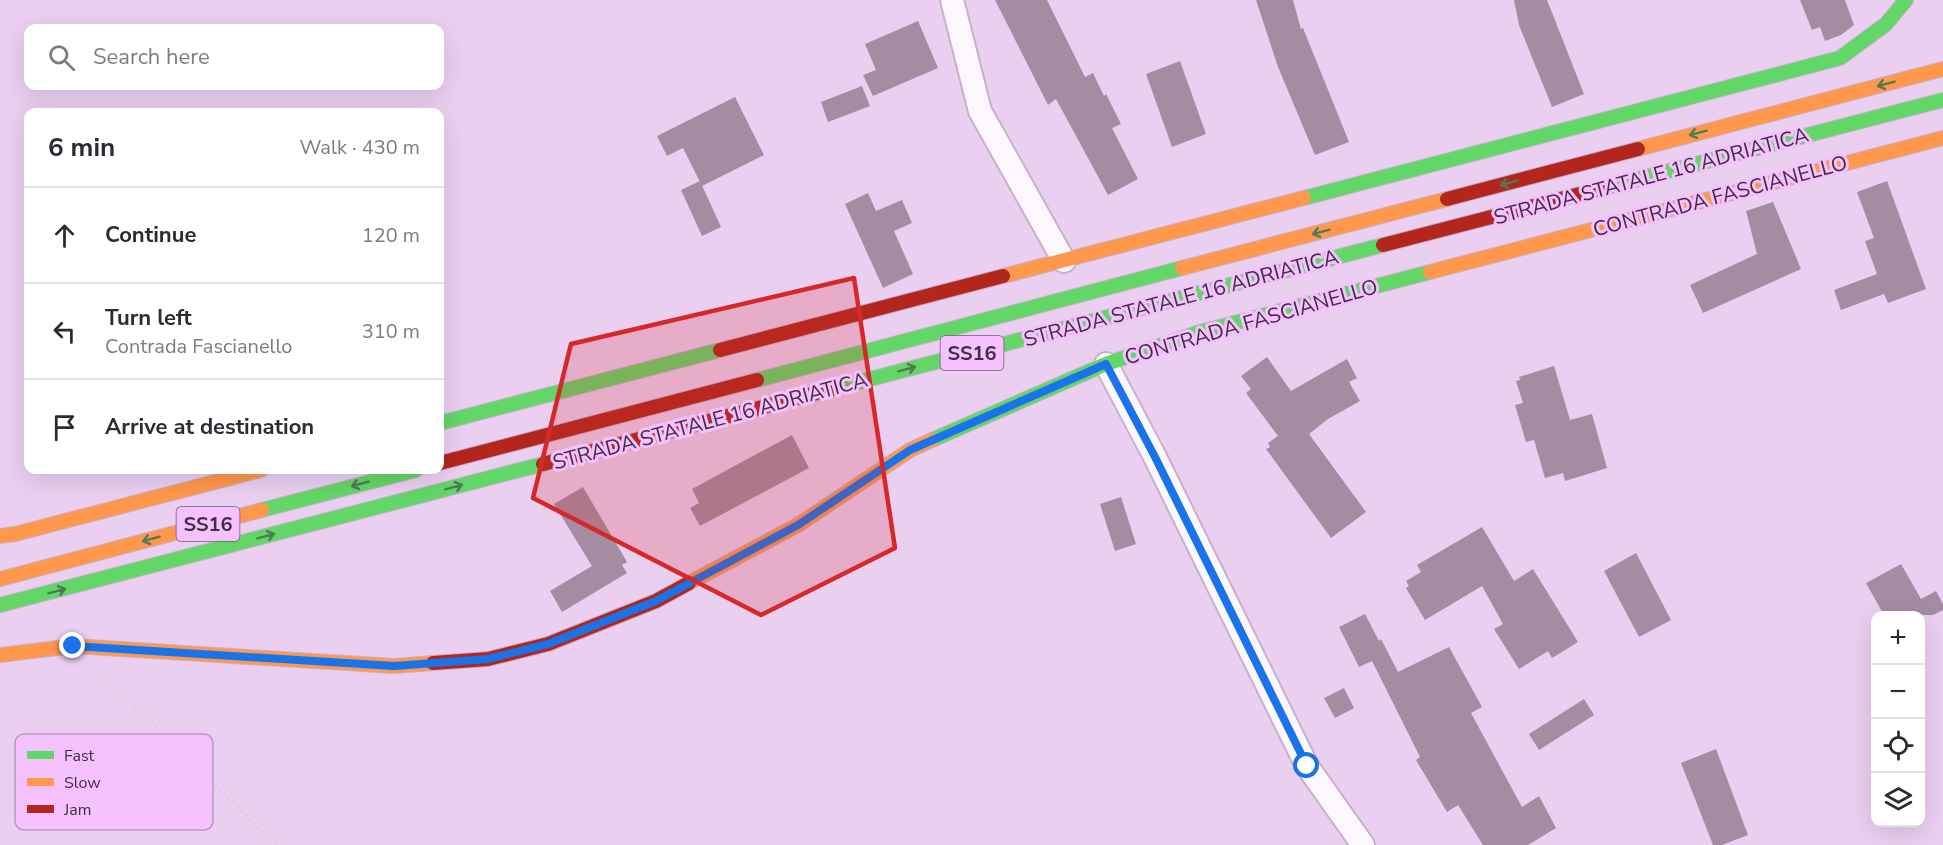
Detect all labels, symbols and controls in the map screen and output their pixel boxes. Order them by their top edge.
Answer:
search box [24,24,444,90]
icon: search [45,41,78,74]
text: Search here [93,42,210,72]
one-way arrow [1877,78,1896,90]
street label: STRADA STATALE 16 ADRIATICA [1490,120,1812,232]
one-way arrow [1689,128,1708,140]
text: 6 min [48,130,115,165]
text: Walk · 430 m [300,134,420,161]
street label: CONTRADA FASCIANELLO [1590,149,1850,243]
one-way arrow [1500,177,1519,189]
icon: ahead [48,219,81,252]
text: Continue [105,220,196,250]
text: 120 m [362,222,420,249]
one-way arrow [1311,227,1330,239]
street label: STRADA STATALE 16 ADRIATICA [1020,242,1342,354]
street label: CONTRADA FASCIANELLO [1121,272,1381,372]
text: Turn left [105,303,192,333]
icon: left [48,315,81,348]
text: 310 m [362,318,420,345]
text: Contrada Fascianello [105,333,292,360]
road number: SS16 [940,336,1004,370]
one-way arrow [898,363,917,375]
street label: STRADA STATALE 16 ADRIATICA [549,365,871,477]
icon: arrive [48,411,81,444]
text: Arrive at destination [105,412,314,442]
one-way arrow [351,479,370,491]
one-way arrow [445,481,464,493]
road number: SS16 [176,507,240,541]
one-way arrow [256,530,275,542]
one-way arrow [142,534,161,546]
one-way arrow [47,584,66,596]
map controls [1871,611,1925,827]
button: + [1871,611,1925,665]
route end [59,632,85,658]
button: − [1871,665,1925,719]
button: locate [1871,719,1925,773]
legend [15,734,213,830]
text: Fast [64,745,95,767]
route start [1293,752,1319,778]
text: Slow [64,772,101,794]
button: layers [1871,773,1925,827]
text: Jam [63,799,91,821]

